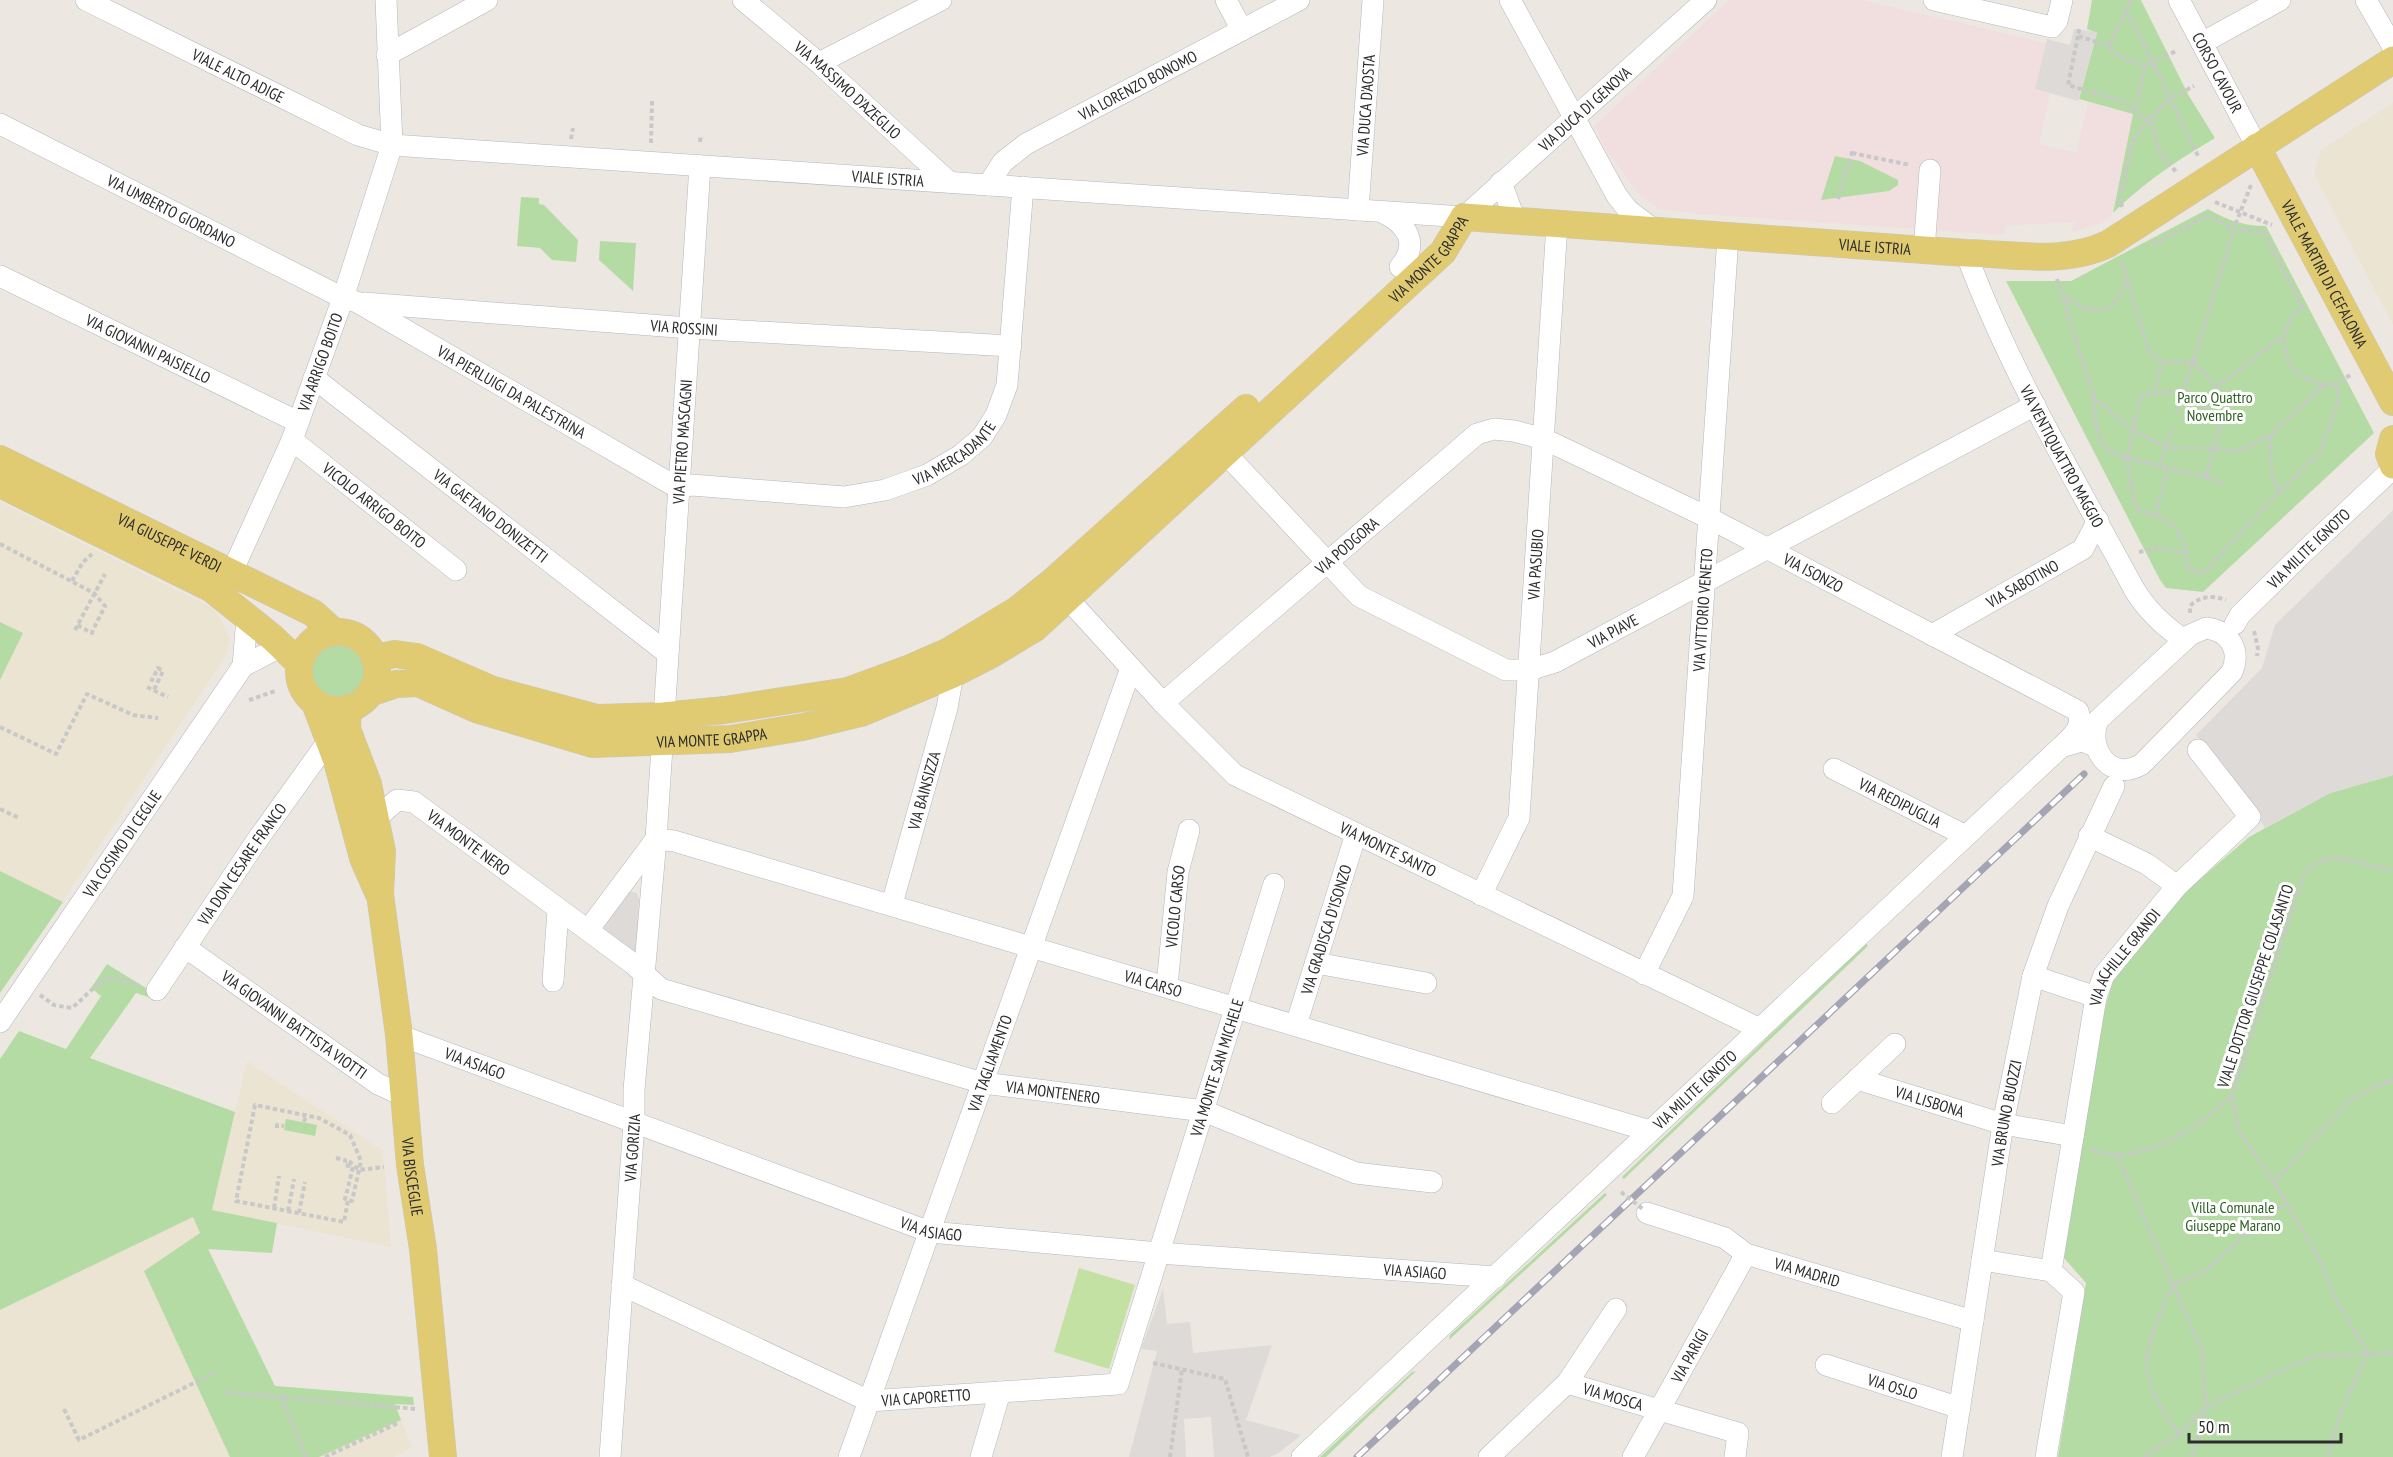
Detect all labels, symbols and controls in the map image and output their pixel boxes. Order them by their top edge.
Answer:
street label: CORSO CAVOUR [2188,29,2247,116]
street label: VIA MASSIMO D'AZEGLIO [789,36,905,143]
street label: VIALE ALTO ADIGE [188,44,288,107]
street label: VIA LORENZO BONOMO [1074,46,1201,125]
street label: VIA DUCA D'AOSTA [1352,53,1379,158]
street label: VIA DUCA DI GENOVA [1533,62,1635,156]
street label: VIALE ISTRIA [850,166,925,191]
street label: VIA UMBERTO GIORDANO [103,169,239,252]
street label: VIALE MARTIRI DI CEFALONIA [2277,196,2372,352]
street label: VIA MONTE GRAPPA [1384,212,1473,308]
street label: VIALE ISTRIA [1837,234,1912,259]
street label: VIA GIOVANNI PAISIELLO [81,309,214,388]
street label: VIA ARRIGO BOITO [293,310,347,415]
street label: VIA ROSSINI [649,315,718,340]
street label: VIA PIERLUIGI DA PALESTRINA [433,340,590,443]
street label: VIA PIETRO MASCAGNI [668,379,696,506]
street label: VIA VENTIQUATTRO MAGGIO [2015,381,2109,531]
park label: Parco Quattro Novembre [2177,387,2253,425]
street label: VIA MERCADANTE [909,417,1000,490]
street label: VICOLO ARRIGO BOITO [318,457,430,553]
street label: VIA GAETANO DONIZETTI [428,464,552,567]
street label: VIA MILITE IGNOTO [2262,504,2354,593]
street label: VIA GIUSEPPE VERDI [113,508,225,577]
street label: VIA PODGORA [1310,513,1383,579]
street label: VIA PASUBIO [1523,528,1547,601]
street label: VIA VITTORIO VENETO [1688,547,1717,673]
street label: VIA ISONZO [1779,548,1847,597]
street label: VIA SABOTINO [1982,555,2062,613]
street label: VIA PIAVE [1584,609,1642,653]
street label: VIA MONTE GRAPPA [655,723,769,752]
street label: VIA BAINSIZZA [903,748,945,833]
street label: VIA REDIPUGLIA [1855,773,1945,832]
street label: VIA COSIMO DI CEGLIE [78,786,165,902]
street label: VIA DON CESARE FRANCO [193,799,291,930]
street label: VIA MONTE NERO [422,805,514,880]
street label: VIA MONTE SANTO [1336,817,1440,881]
street label: VIA GRADISCA D'ISONZO [1296,862,1356,998]
street label: VICOLO CARSO [1161,863,1189,950]
street label: VIALE DOTTOR GIUSEPPE COLASANTO [2212,881,2297,1091]
street label: VIA ACHILLE GRANDI [2085,905,2164,1008]
street label: VIA GIOVANNI BATTISTA VIOTTI [217,965,371,1083]
street label: VIA CARSO [1121,965,1185,1001]
street label: VIA MONTE SAN MICHELE [1186,996,1248,1140]
street label: VIA TAGLIAMENTO [963,1012,1016,1116]
street label: VIA ASIAGO [441,1042,508,1084]
street label: VIA MILITE IGNOTO [1648,1045,1741,1134]
street label: VIA BRUNO BUOZZI [1986,1058,2026,1169]
street label: VIA MONTENERO [1004,1076,1101,1108]
street label: VIA LISBONA [1892,1081,1967,1122]
street label: VIA GORIZIA [620,1113,644,1183]
street label: VIA BISCEGLIE [398,1136,428,1217]
park label: Villa Comunale Giuseppe Marano [2185,1197,2281,1235]
street label: VIA ASIAGO [897,1211,963,1245]
street label: VIA MADRID [1771,1253,1842,1291]
street label: VIA ASIAGO [1382,1259,1447,1283]
street label: VIA PARIGI [1666,1325,1712,1387]
street label: VIA OSLO [1864,1369,1921,1404]
street label: VIA MOSCA [1580,1378,1646,1415]
street label: VIA CAPORETTO [880,1384,971,1410]
scale bar [2189,1406,2340,1444]
text: 50 m [2198,1415,2230,1438]

